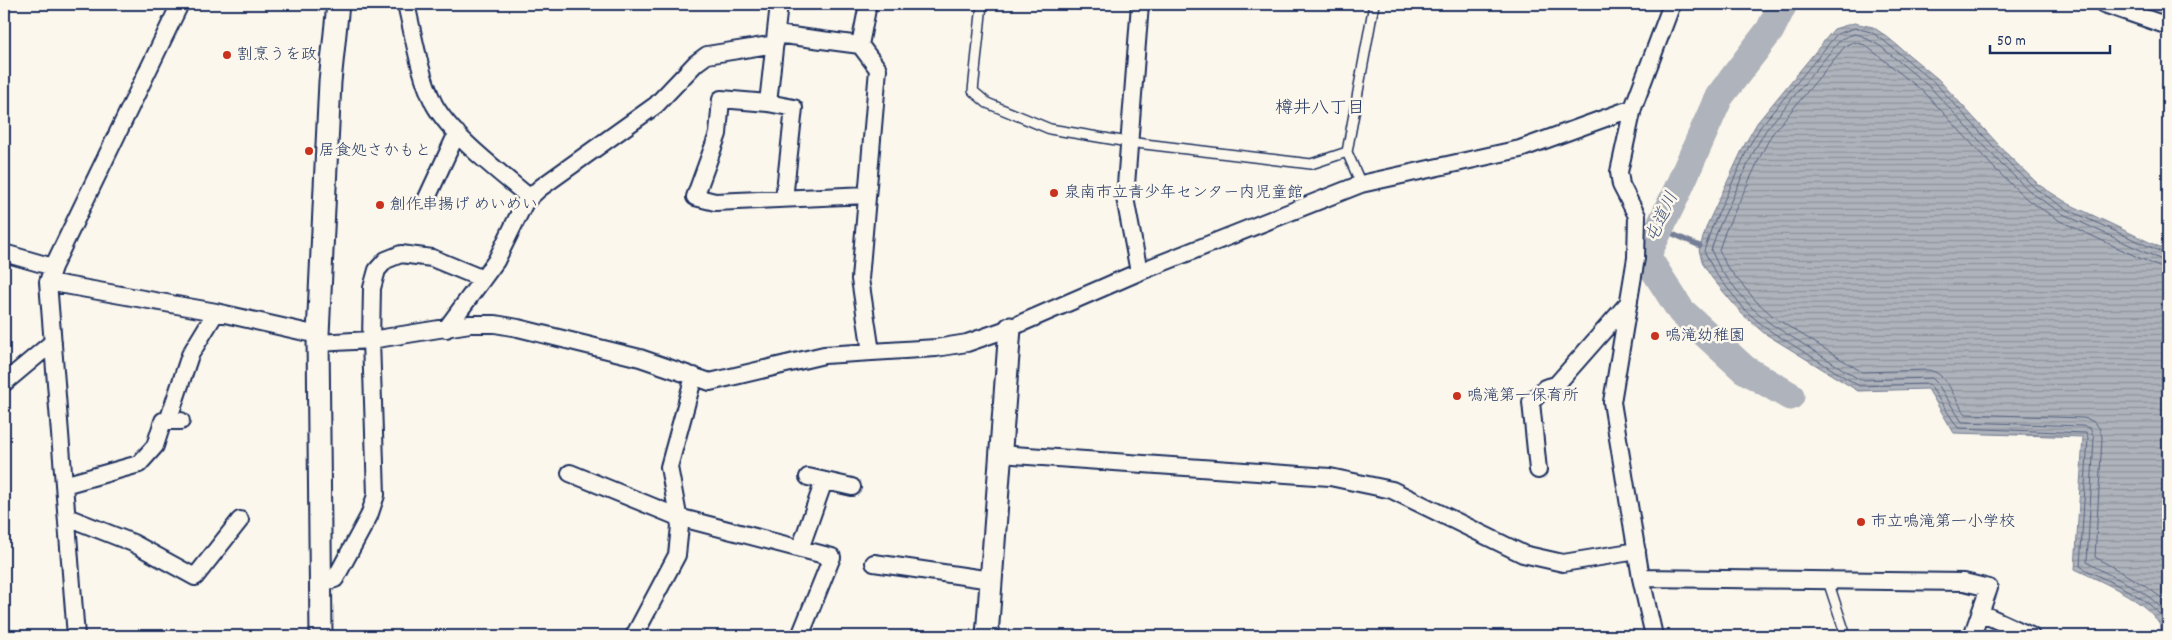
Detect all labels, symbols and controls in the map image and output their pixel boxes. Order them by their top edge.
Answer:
scale bar [1990,22,2110,54]
text: 50 m [1997,31,2026,53]
place label: 割烹うを政 [237,44,317,67]
marker: 割烹うを政 [221,49,233,61]
district label: 樽井八丁目 [1275,97,1365,122]
place label: 居食処さかもと [319,140,431,163]
marker: 居食処さかもと [303,145,315,157]
place label: 泉南市立青少年センター内児童館 [1064,182,1303,205]
marker: 泉南市立青少年センター内児童館 [1048,187,1060,199]
water label: 屯道川 [1640,188,1686,248]
place label: 創作串揚げ めいめい [390,194,538,217]
marker: 創作串揚げ めいめい [374,199,386,211]
place label: 鳴滝幼稚園 [1665,325,1745,348]
marker: 鳴滝幼稚園 [1649,330,1661,342]
place label: 鳴滝第一保育所 [1467,385,1579,408]
marker: 鳴滝第一保育所 [1451,390,1463,402]
place label: 市立鳴滝第一小学校 [1871,511,2015,534]
marker: 市立鳴滝第一小学校 [1855,516,1867,528]

